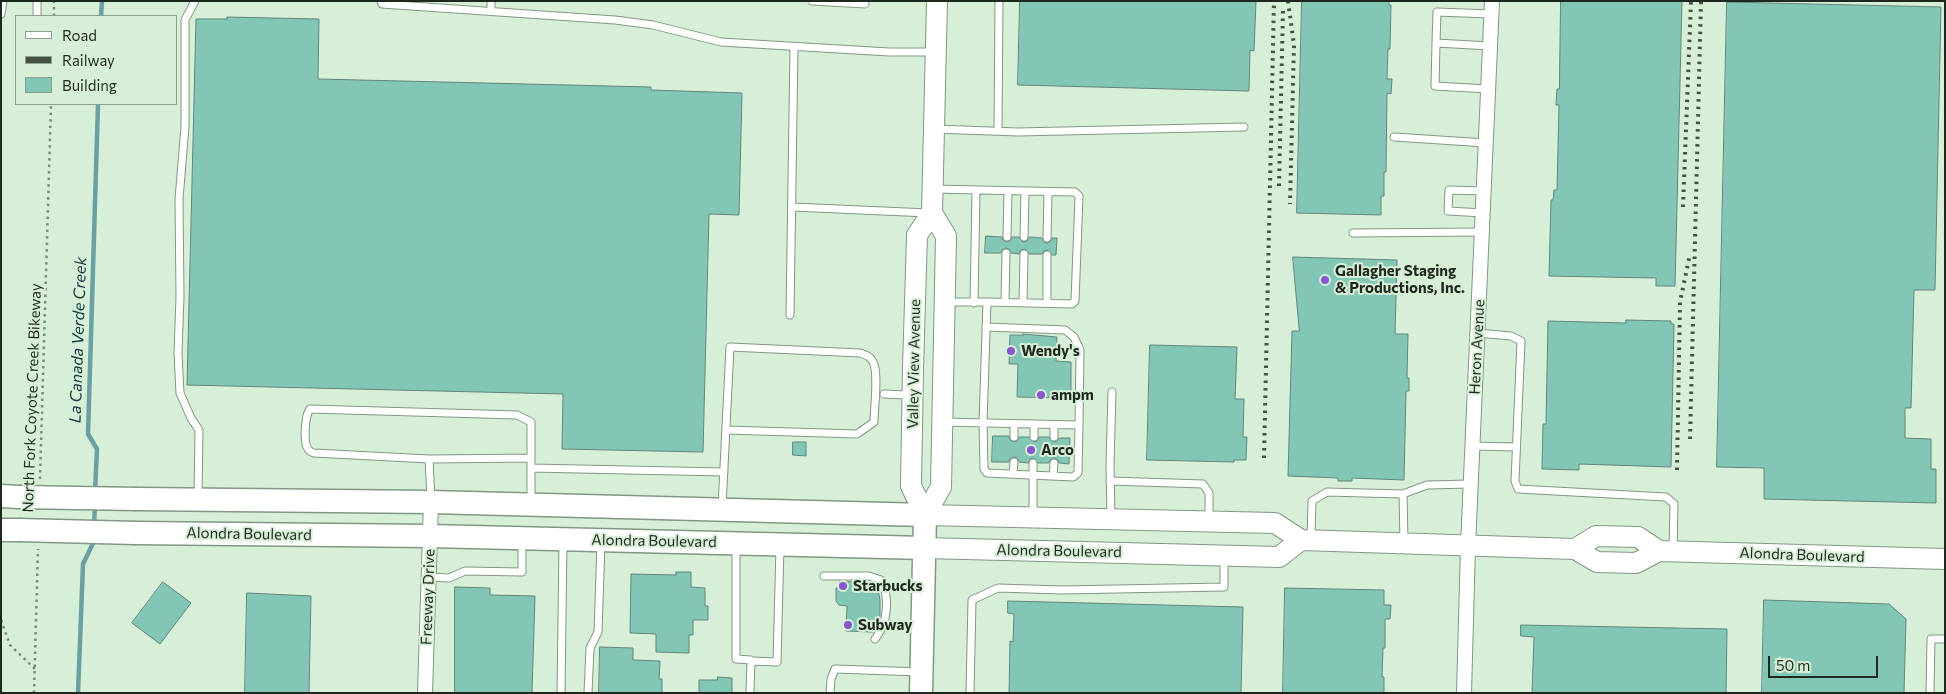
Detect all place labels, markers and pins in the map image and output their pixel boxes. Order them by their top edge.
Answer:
place label: Gallagher Staging & Productions, Inc. [1335,262,1465,297]
marker: Gallagher Staging & Productions, Inc. [1319,274,1331,286]
place label: Wendy's [1021,342,1080,360]
marker: Wendy's [1005,345,1017,357]
place label: ampm [1051,386,1094,404]
marker: ampm [1035,389,1047,401]
place label: Arco [1041,441,1074,459]
marker: Arco [1025,444,1037,456]
place label: Starbucks [853,577,923,595]
marker: Starbucks [837,580,849,592]
place label: Subway [858,616,912,634]
marker: Subway [842,619,854,631]

